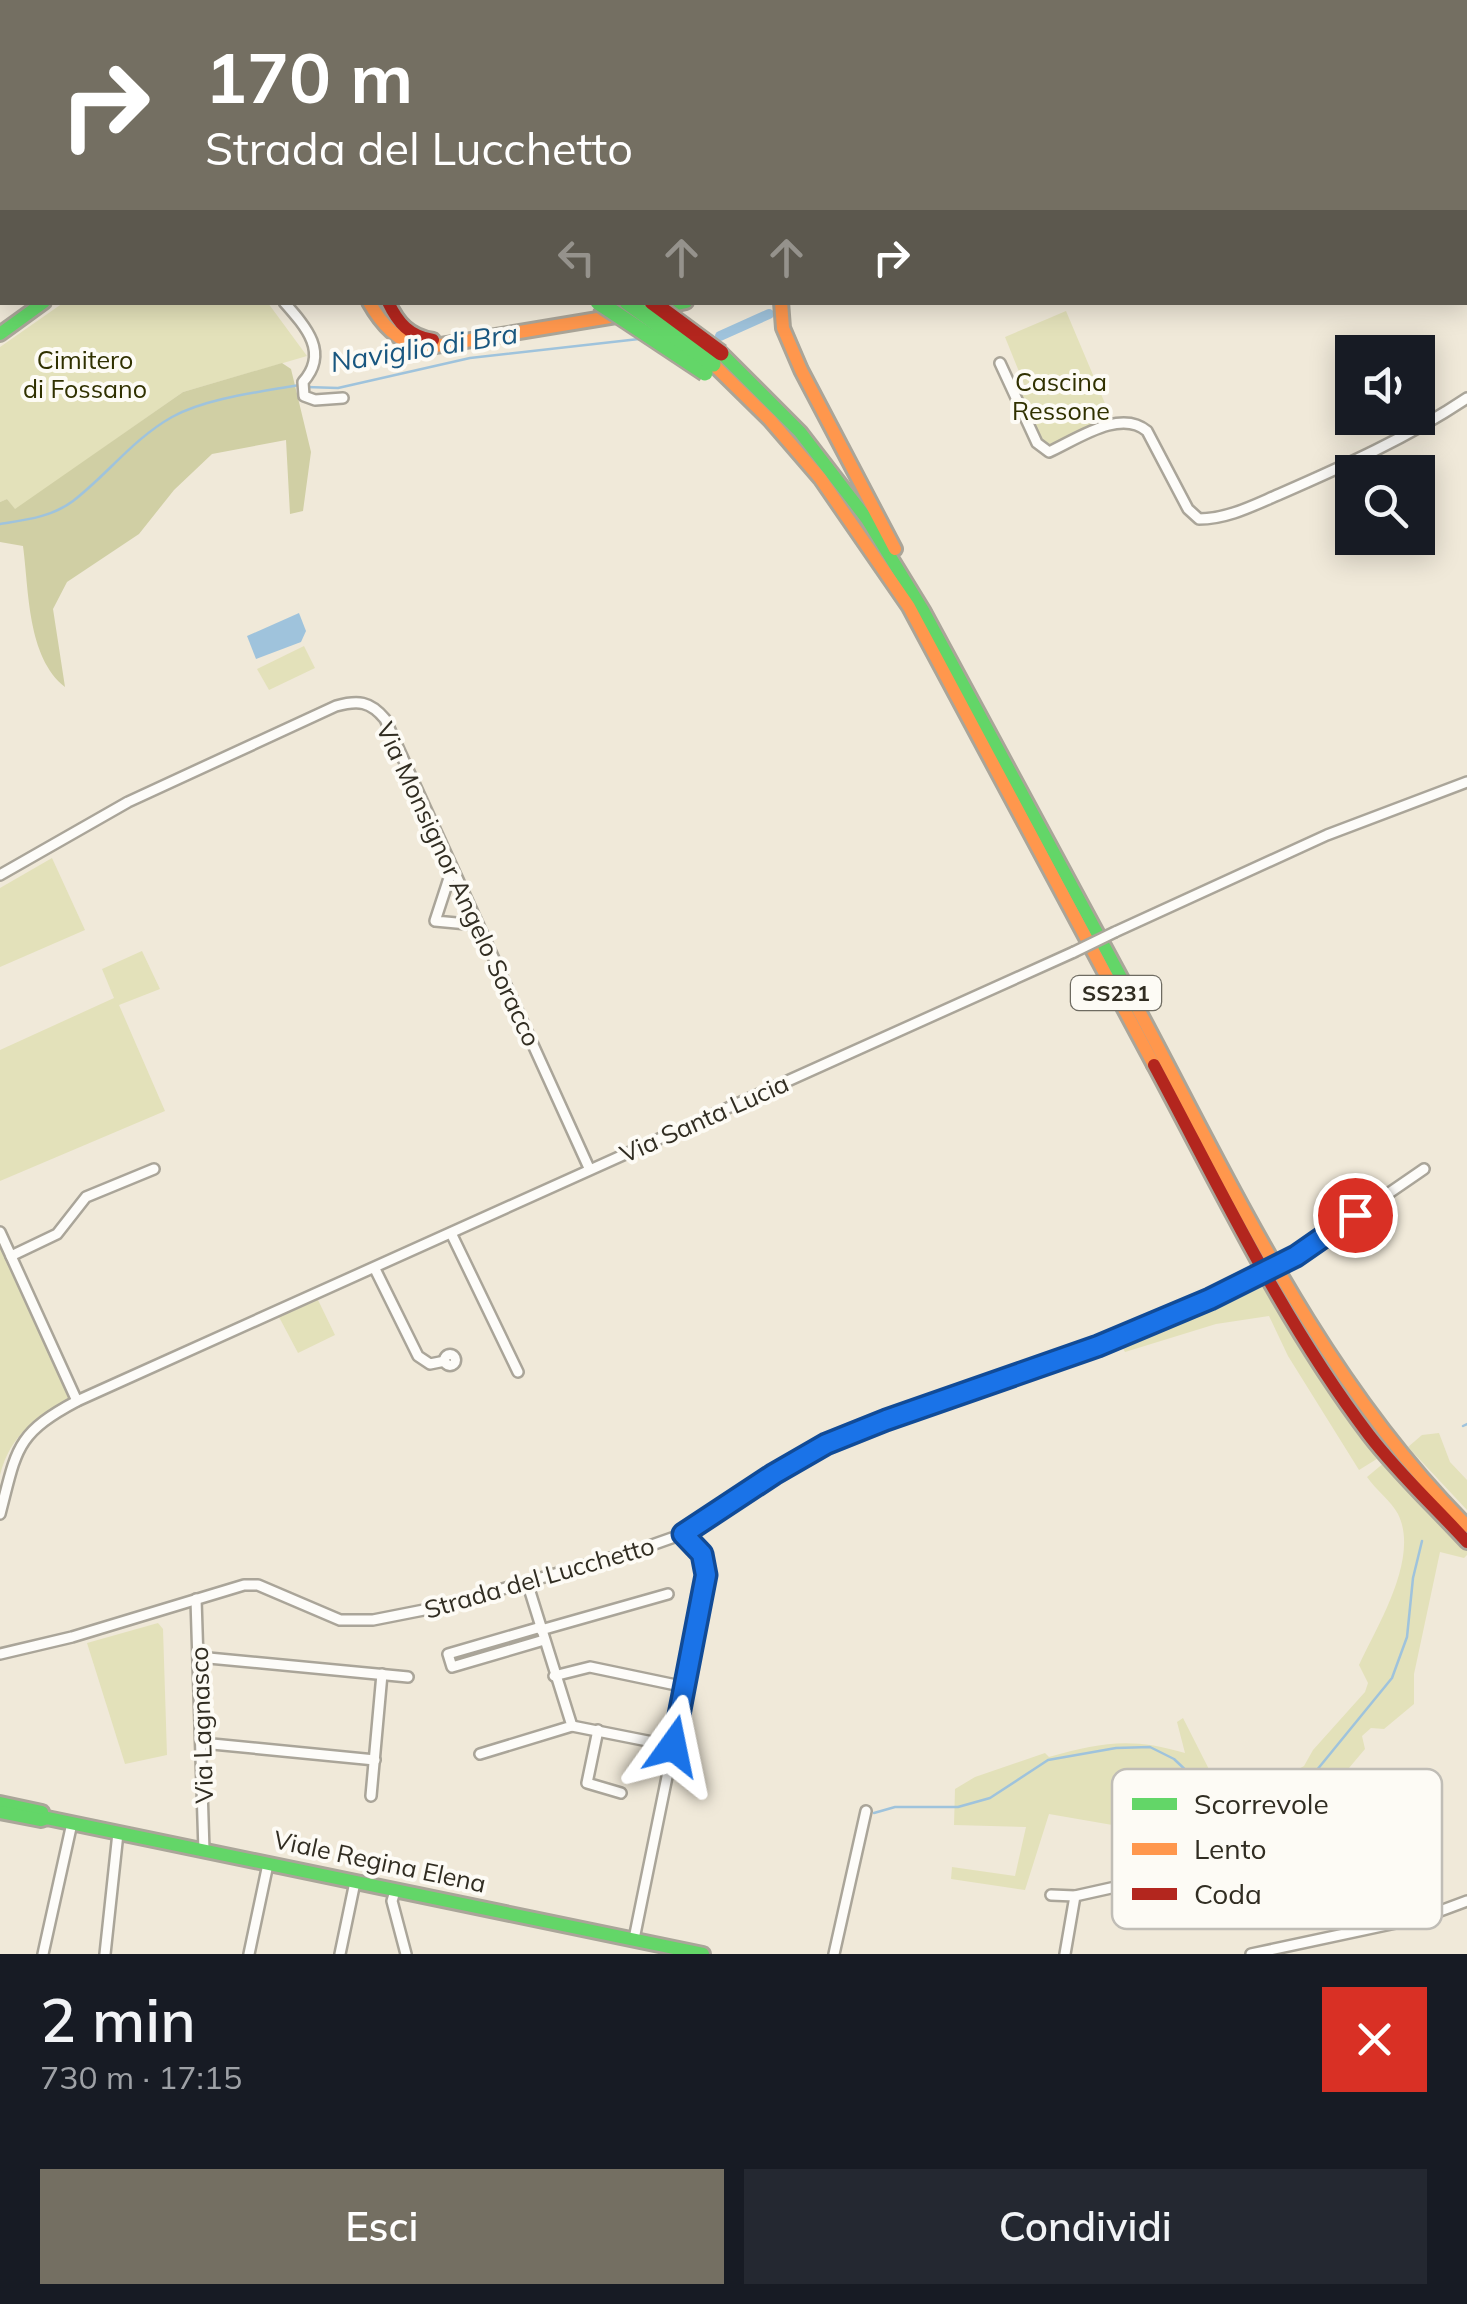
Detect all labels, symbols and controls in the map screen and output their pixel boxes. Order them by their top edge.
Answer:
text: 170 m [205,33,413,121]
icon: right [40,40,170,170]
text: Strada del Lucchetto [205,120,633,176]
icon: left [549,230,604,285]
icon: ahead [654,230,709,285]
icon: ahead [759,230,814,285]
icon: right [864,230,919,285]
water label: Naviglio di Bra [328,315,520,379]
map controls [1335,335,1435,555]
button: sound [1335,335,1435,435]
park label: Cimitero di Fossano [23,344,147,404]
park label: Cascina Ressone [1012,366,1110,426]
button: search [1335,455,1435,555]
street label: Via Monsignor Angelo Soracco [370,717,548,1051]
road number: SS231 [1071,976,1161,1010]
street label: Via Santa Lucia [615,1067,793,1169]
pin [1313,1173,1398,1258]
icon: arrive [1328,1188,1383,1243]
street label: Strada del Lucchetto [420,1529,658,1625]
street label: Via Lagnasco [183,1646,219,1804]
position arrow [621,1694,725,1798]
legend [1112,1769,1442,1929]
text: Scorrevole [1194,1786,1329,1821]
street label: Viale Regina Elena [271,1823,489,1899]
text: Lento [1194,1831,1266,1866]
text: Coda [1194,1876,1262,1911]
text: 2 min [40,1982,196,2057]
button: close [1322,1987,1427,2092]
text: 730 m · 17:15 [40,2057,242,2097]
button: Esci [40,2169,724,2284]
button: Condividi [744,2169,1427,2284]

